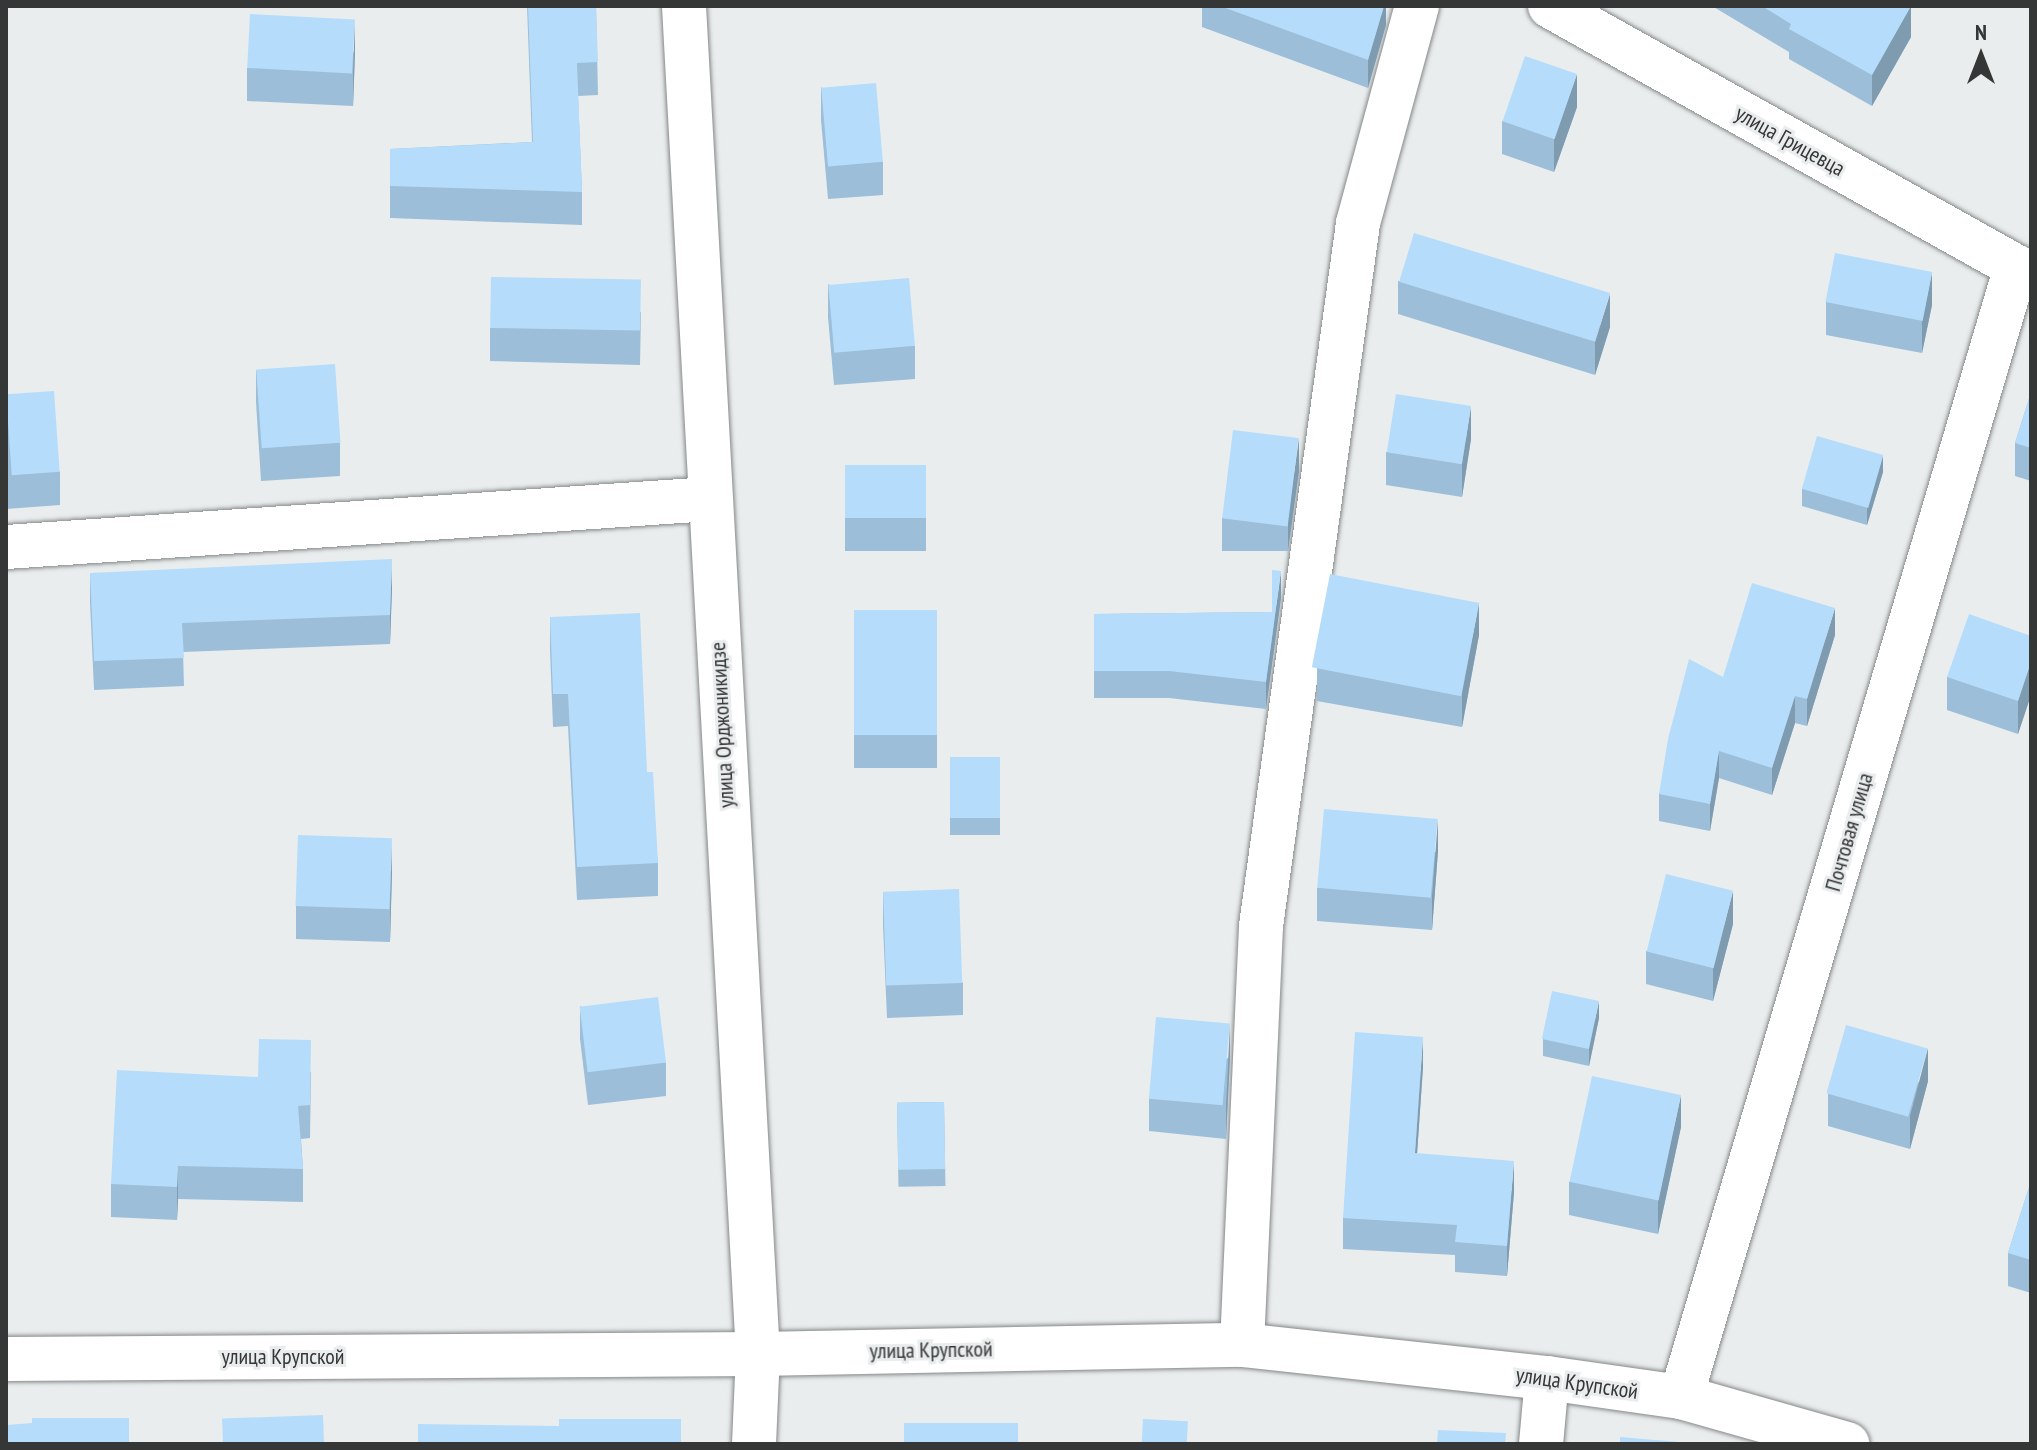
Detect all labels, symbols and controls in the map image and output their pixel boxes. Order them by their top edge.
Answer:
north arrow [1941,16,2021,96]
text: N [1975,18,1987,46]
street label: улица Грицевца [1731,100,1849,182]
street label: улица Орджоникидзе [704,641,740,809]
street label: Почтовая улица [1819,770,1879,894]
street label: улица Крупской [869,1336,993,1364]
street label: улица Крупской [221,1344,345,1370]
street label: улица Крупской [1514,1361,1640,1405]

